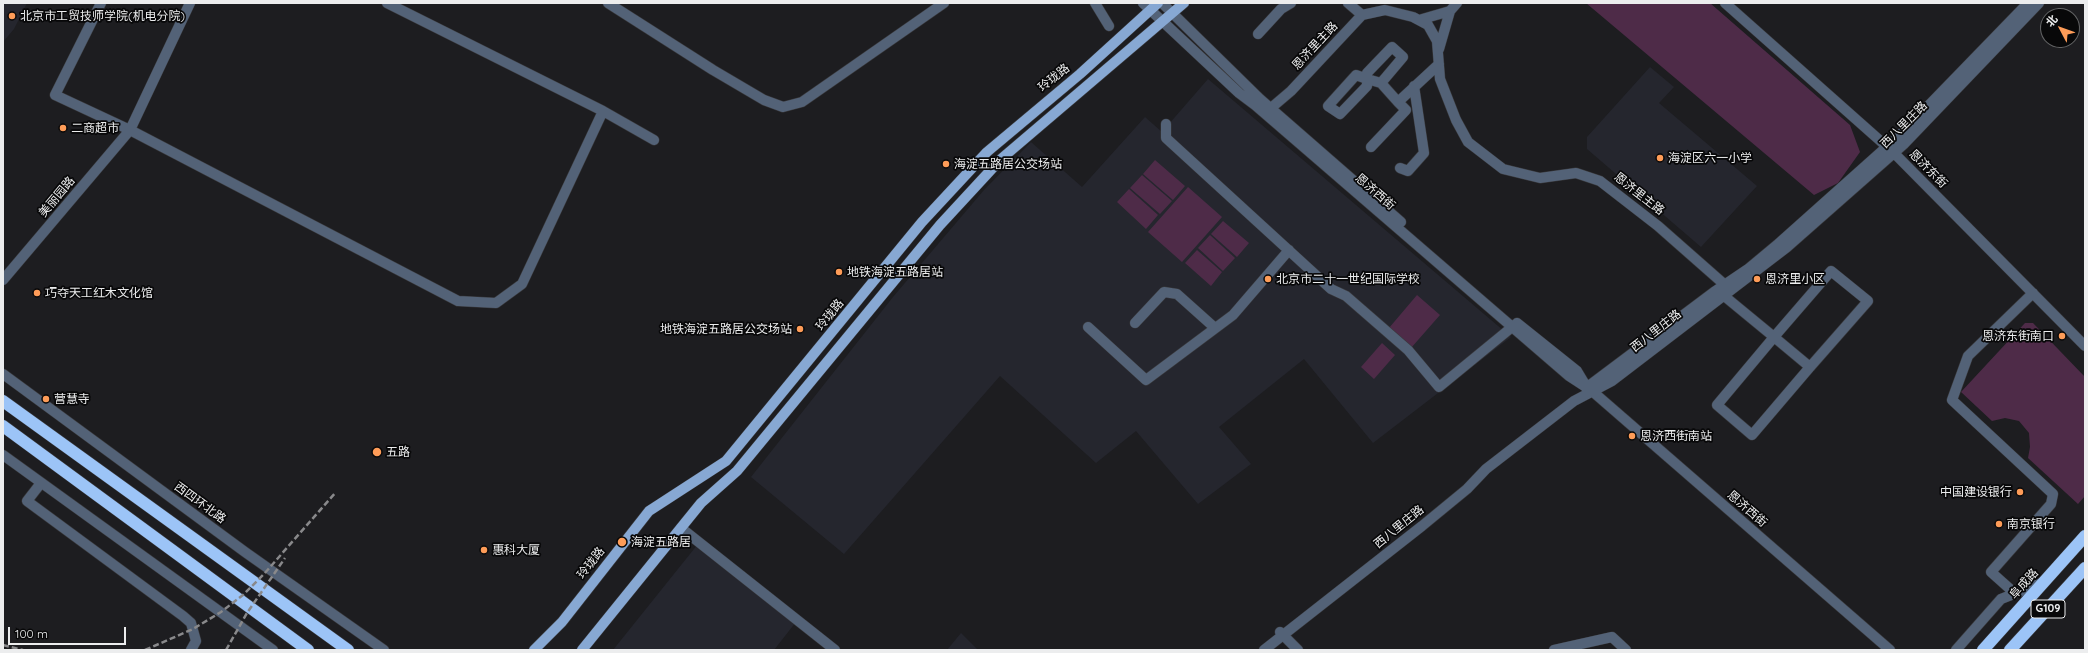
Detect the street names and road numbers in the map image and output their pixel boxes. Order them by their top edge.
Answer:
street label: 恩济里主路 [1289,19,1341,73]
street label: 玲珑路 [1035,61,1073,95]
street label: 西八里庄路 [1878,99,1930,151]
street label: 恩济东街 [1906,147,1950,191]
street label: 恩济里主路 [1611,170,1667,218]
street label: 恩济西街 [1352,171,1398,213]
street label: 美丽园路 [36,174,78,220]
street label: 玲珑路 [813,296,847,334]
street label: 西八里庄路 [1628,307,1684,355]
street label: 西四环北路 [171,480,229,526]
street label: 恩济西街 [1724,488,1770,530]
street label: 西八里庄路 [1371,503,1427,551]
street label: 玲珑路 [574,544,608,582]
street label: 阜成路 [2007,566,2041,602]
road number: G109 [2031,600,2065,618]

